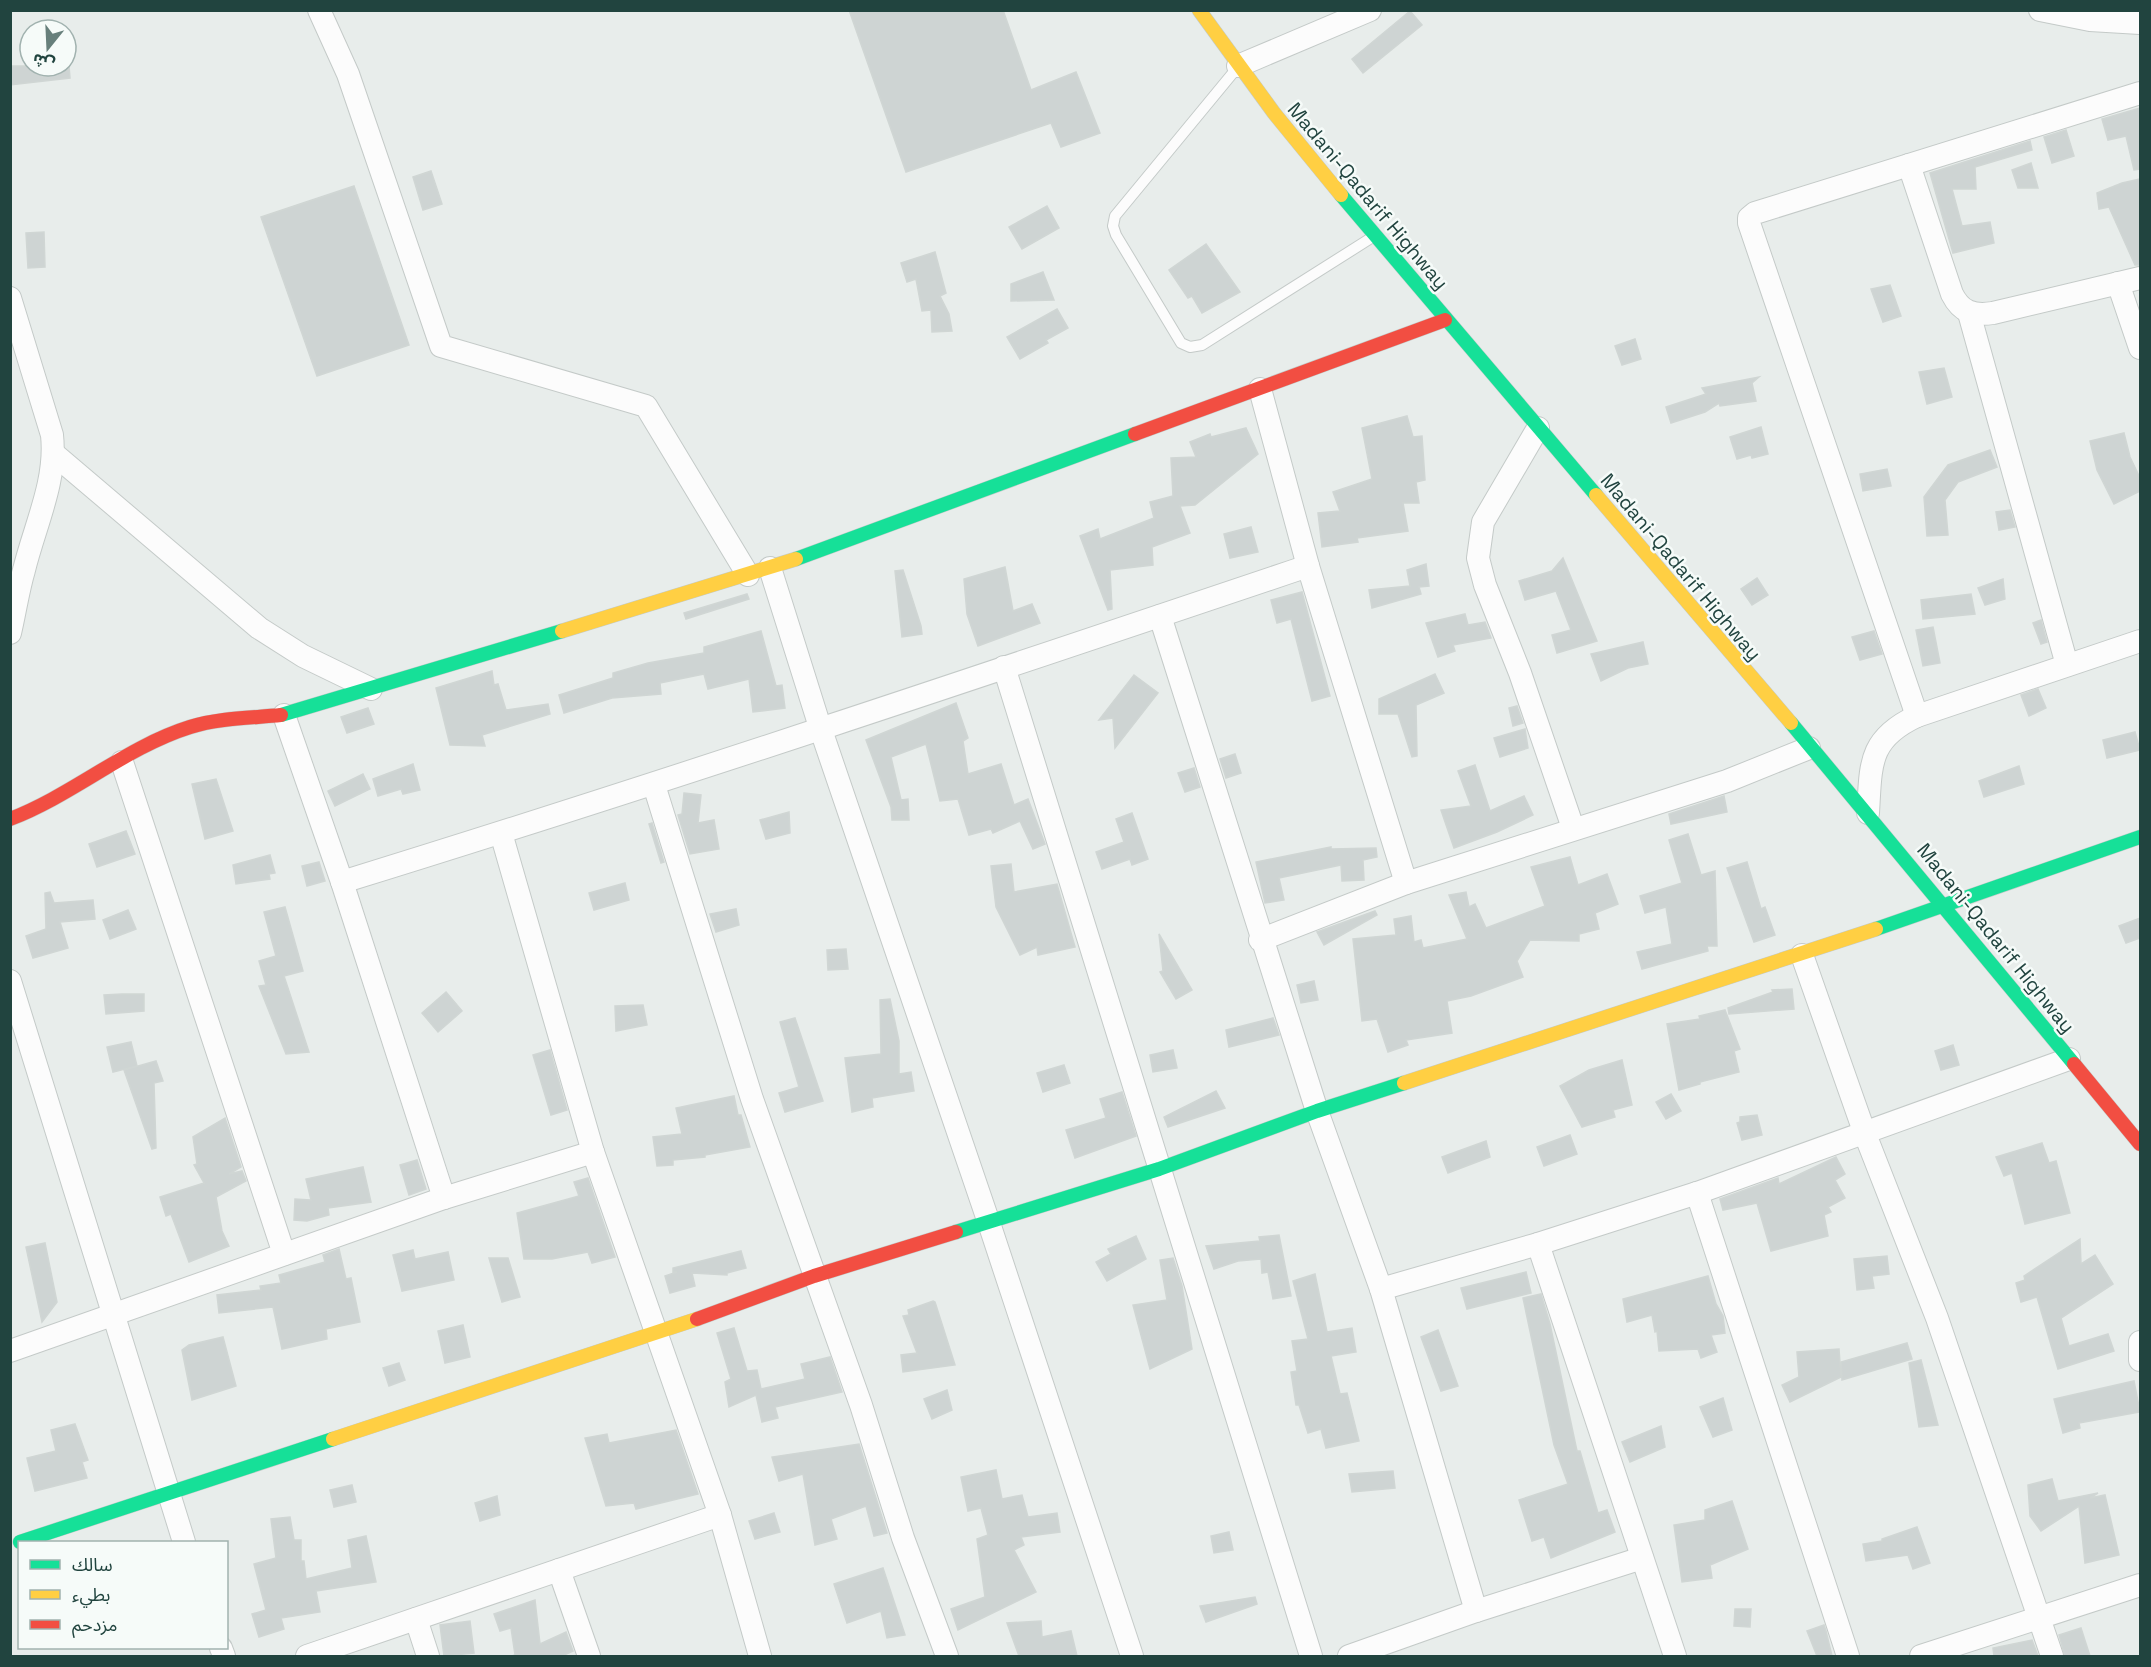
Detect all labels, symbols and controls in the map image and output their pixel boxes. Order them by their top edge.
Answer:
north arrow [18,18,78,78]
text: ش [30,48,57,75]
street label: Madani-Qadarif Highway [1282,97,1454,295]
street label: Madani-Qadarif Highway [1595,468,1767,666]
street label: Madani-Qadarif Highway [1911,838,2081,1038]
legend [18,1541,228,1649]
text: سالك [72,1553,113,1576]
text: بطيء [72,1583,110,1608]
text: مزدحم [72,1613,117,1638]

